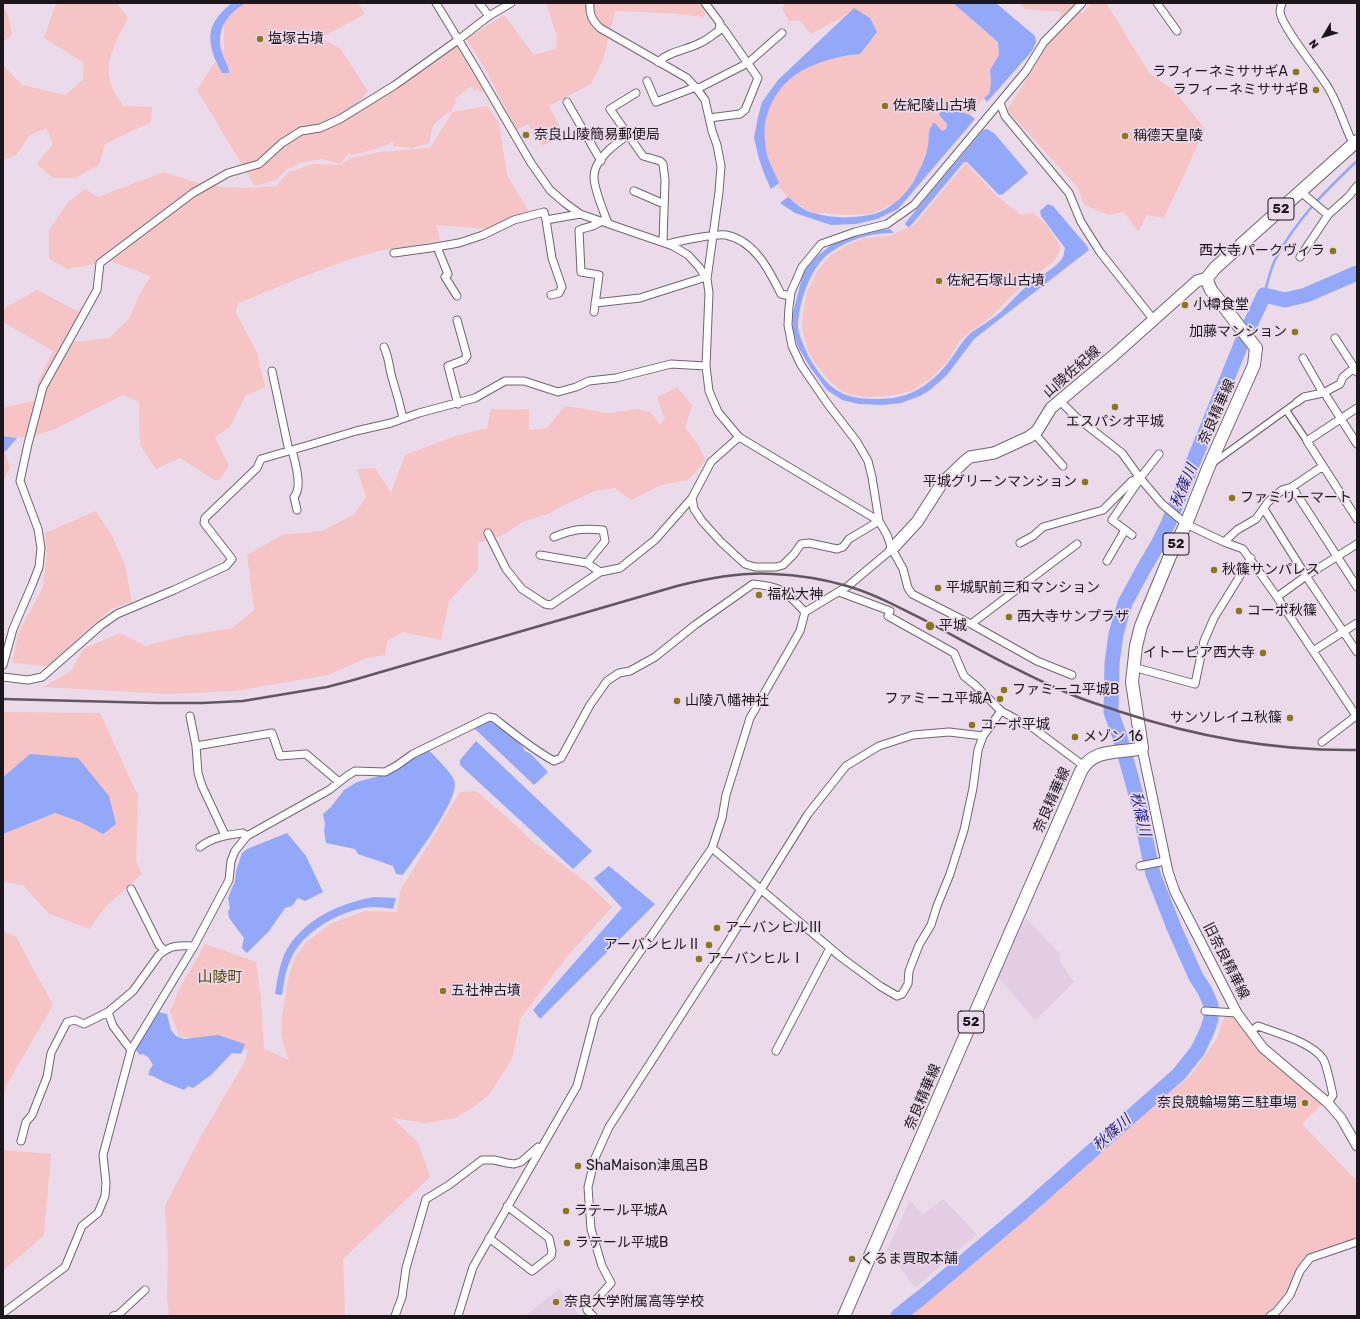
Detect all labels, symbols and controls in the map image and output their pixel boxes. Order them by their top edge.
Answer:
north arrow [1304,16,1344,56]
place label: 塩塚古墳 [268,31,324,47]
marker: 塩塚古墳 [255,34,265,44]
text: N [1307,37,1322,51]
place label: ラフィーネミササギA [1153,64,1288,80]
marker: ラフィーネミササギA [1291,67,1301,77]
place label: ラフィーネミササギB [1173,82,1308,98]
marker: ラフィーネミササギB [1311,85,1321,95]
place label: 佐紀陵山古墳 [893,98,977,114]
marker: 佐紀陵山古墳 [880,101,890,111]
place label: 奈良山陵簡易郵便局 [534,127,660,143]
place label: 稱德天皇陵 [1133,128,1203,144]
marker: 奈良山陵簡易郵便局 [521,130,531,140]
marker: 稱德天皇陵 [1120,131,1130,141]
road number: 52 [1268,198,1294,220]
place label: 西大寺パークヴィラ [1199,243,1325,259]
marker: 西大寺パークヴィラ [1328,246,1338,256]
place label: 佐紀石塚山古墳 [947,273,1045,289]
marker: 佐紀石塚山古墳 [934,276,944,286]
place label: 小樽食堂 [1193,297,1249,313]
marker: 小樽食堂 [1180,300,1190,310]
place label: 加藤マンション [1189,324,1287,340]
marker: 加藤マンション [1290,327,1300,337]
street label: 山陵佐紀線 [1040,343,1104,401]
street label: 奈良精華線 [1195,377,1239,447]
marker: エスパシオ平城 [1110,402,1120,412]
place label: エスパシオ平城 [1066,414,1164,430]
water label: 秋篠川 [1167,462,1201,510]
place label: 平城グリーンマンション [923,474,1077,490]
marker: 平城グリーンマンション [1080,477,1090,487]
place label: ファミリーマート [1240,490,1352,506]
marker: ファミリーマート [1227,493,1237,503]
road number: 52 [1163,533,1189,555]
place label: 秋篠サンパレス [1222,562,1320,578]
marker: 秋篠サンパレス [1209,565,1219,575]
place label: 平城駅前三和マンション [946,580,1100,596]
marker: 平城駅前三和マンション [933,583,943,593]
place label: 福松大神 [767,587,823,603]
marker: 福松大神 [754,590,764,600]
place label: コーポ秋篠 [1247,603,1317,619]
marker: コーポ秋篠 [1234,606,1244,616]
place label: 西大寺サンプラザ [1017,609,1129,625]
marker: 西大寺サンプラザ [1004,612,1014,622]
place label: 平城 [939,618,967,634]
marker: 平城 [924,620,936,632]
place label: イトーピア西大寺 [1143,645,1255,661]
marker: イトーピア西大寺 [1258,648,1268,658]
place label: ファミーユ平城B [1012,682,1119,698]
marker: ファミーユ平城B [999,685,1009,695]
place label: ファミーユ平城A [885,691,992,707]
place label: 山陵八幡神社 [685,693,769,709]
marker: ファミーユ平城A [995,694,1005,704]
marker: 山陵八幡神社 [672,696,682,706]
place label: サンソレイユ秋篠 [1170,710,1282,726]
marker: サンソレイユ秋篠 [1285,713,1295,723]
place label: コーポ平城 [980,717,1050,733]
marker: コーポ平城 [967,720,977,730]
place label: メゾン 16 [1083,729,1143,745]
marker: メゾン 16 [1070,732,1080,742]
street label: 奈良精華線 [1030,765,1074,835]
water label: 秋篠川 [1126,790,1154,838]
place label: アーバンヒルⅢ [725,920,822,936]
street label: 旧奈良精華線 [1199,920,1253,1002]
marker: アーバンヒルⅢ [712,923,722,933]
place label: アーバンヒルⅡ [604,937,701,953]
marker: アーバンヒルⅡ [704,940,714,950]
place label: アーバンヒルⅠ [707,951,804,967]
marker: アーバンヒルⅠ [694,954,704,964]
district label: 山陵町 [198,969,242,987]
place label: 五社神古墳 [451,983,521,999]
marker: 五社神古墳 [438,986,448,996]
road number: 52 [958,1011,984,1033]
street label: 奈良精華線 [902,1062,944,1132]
place label: 奈良競輪場第三駐車場 [1157,1095,1297,1111]
marker: 奈良競輪場第三駐車場 [1300,1098,1310,1108]
water label: 秋篠川 [1089,1111,1135,1155]
place label: ShaMaison津風呂B [586,1158,708,1174]
marker: ShaMaison津風呂B [573,1161,583,1171]
place label: ラテール平城A [574,1203,667,1219]
marker: ラテール平城A [561,1206,571,1216]
place label: ラテール平城B [575,1235,668,1251]
marker: ラテール平城B [562,1238,572,1248]
place label: くるま買取本舗 [860,1251,958,1267]
marker: くるま買取本舗 [847,1254,857,1264]
place label: 奈良大学附属高等学校 [564,1294,704,1310]
marker: 奈良大学附属高等学校 [551,1297,561,1307]

